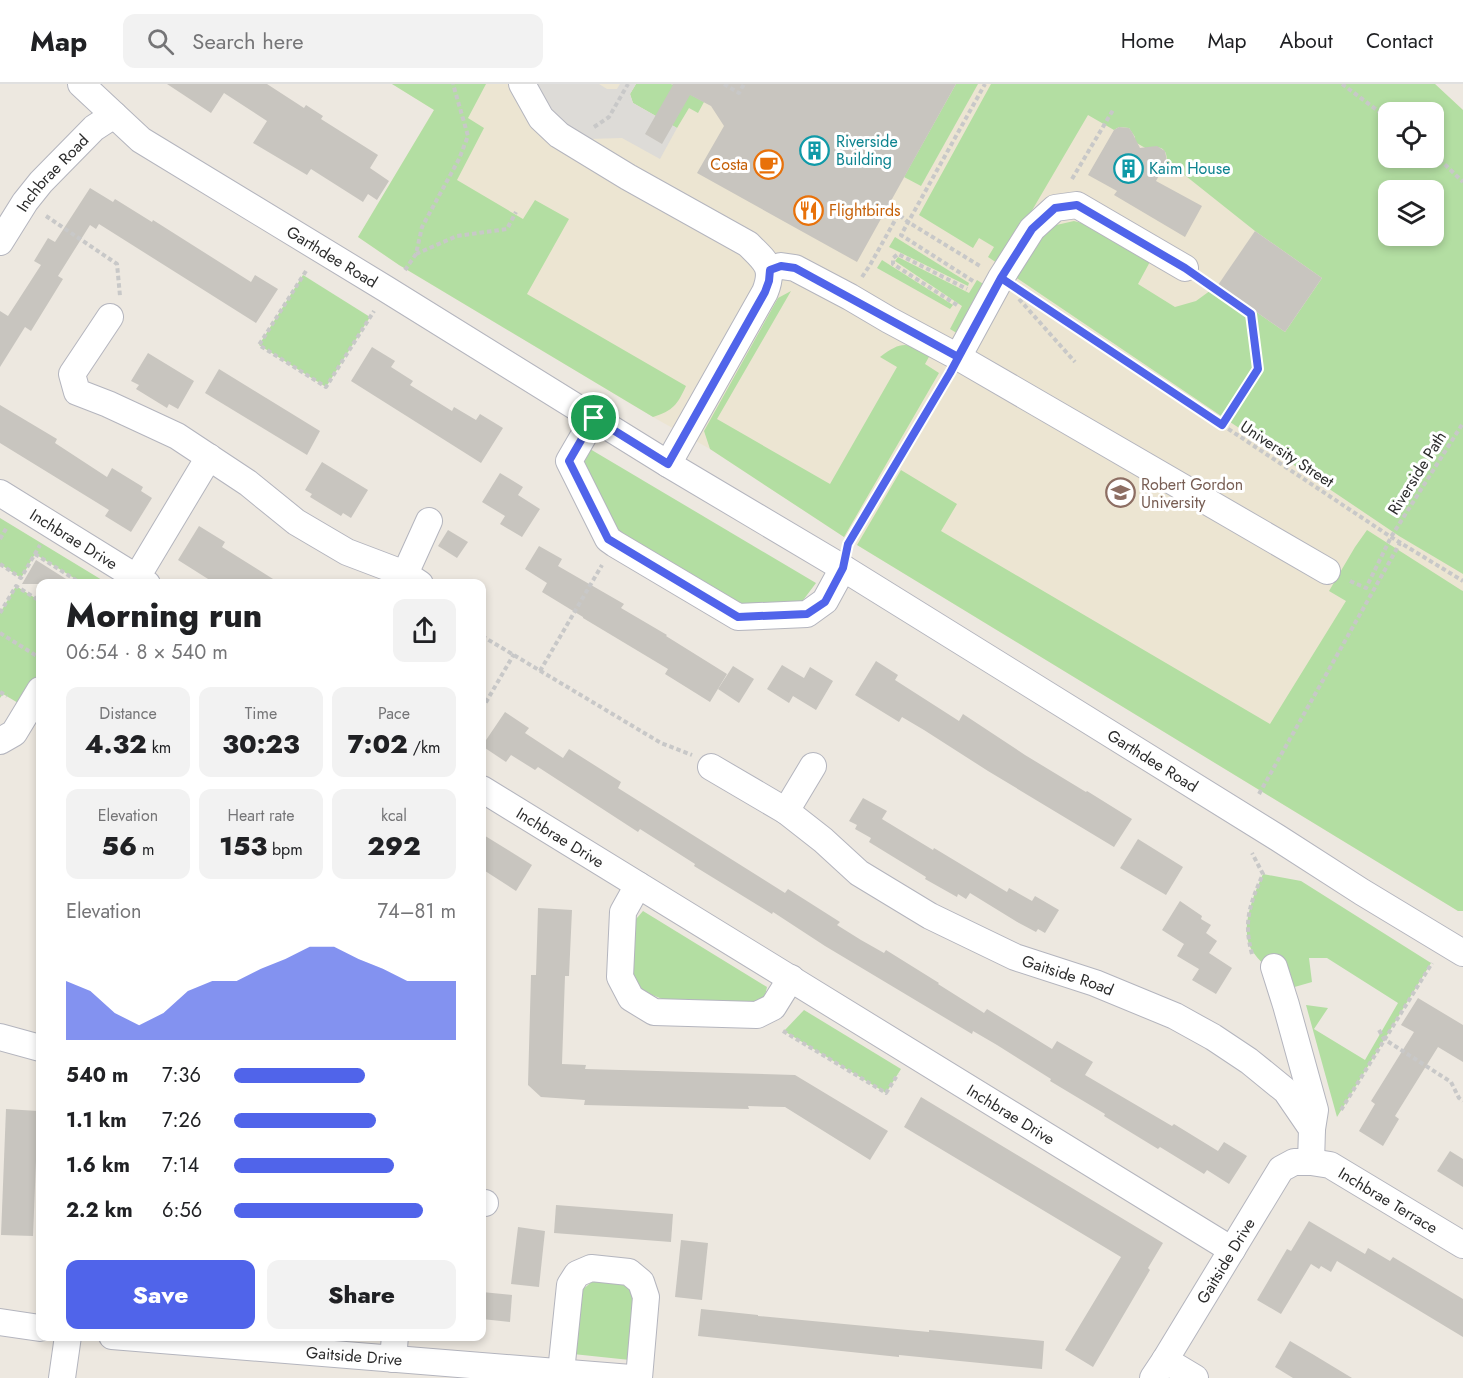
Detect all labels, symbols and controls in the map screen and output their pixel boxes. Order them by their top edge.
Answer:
search box [123,14,543,68]
text: Map [30,21,87,62]
icon: search [144,25,177,58]
text: Search here [192,25,304,57]
text: Home [1121,26,1174,56]
text: Map [1207,26,1247,56]
text: About [1280,26,1333,56]
text: Contact [1366,26,1433,56]
map controls [1378,102,1444,246]
button: locate [1378,102,1444,168]
street label: Inchbrae Road [10,129,94,216]
place label: Riverside Building [836,130,898,171]
building icon: Riverside Building [799,134,831,166]
cafe icon: Costa [753,148,785,180]
building icon: Kaim House [1112,152,1144,184]
place label: Costa [710,153,748,176]
place label: Kaim House [1149,157,1230,180]
button: layers [1378,180,1444,246]
restaurant icon: Flightbirds [792,194,824,226]
place label: Flightbirds [829,199,901,222]
street label: Garthdee Road [282,220,382,293]
pin [568,392,619,443]
icon: arrive [577,401,610,434]
street label: University Street [1236,415,1339,493]
street label: Riverside Path [1382,427,1452,519]
place label: Robert Gordon University [1141,473,1243,514]
school or university icon: Robert Gordon University [1104,477,1136,509]
street label: Inchbrae Drive [26,503,122,575]
text: Morning run [66,592,262,639]
button: share [393,599,456,662]
text: 06:54 · 8 × 540 m [66,638,228,667]
text: Distance [99,702,157,725]
text: Time [245,702,277,725]
text: Pace [378,702,410,725]
street label: Garthdee Road [1103,723,1203,797]
text: 4.32 [85,725,147,763]
text: 30:23 [222,725,300,763]
text: 7:02 [348,725,408,763]
text: km [147,736,171,759]
text: /km [408,736,440,759]
street label: Inchbrae Drive [512,801,609,873]
text: Elevation [98,804,158,827]
text: Heart rate [228,804,294,827]
text: kcal [381,804,407,827]
text: 56 [102,827,137,865]
text: 153 [219,827,267,865]
text: 292 [367,827,421,865]
text: m [137,838,154,861]
text: bpm [267,838,303,861]
text: Elevation [66,897,141,926]
text: 74–81 m [378,897,456,926]
street label: Gaitside Road [1019,949,1117,1001]
text: 540 m [66,1061,129,1090]
text: 7:36 [162,1061,201,1090]
street label: Inchbrae Drive [963,1078,1059,1150]
text: 1.1 km [66,1106,127,1135]
text: 7:26 [162,1106,201,1135]
text: 1.6 km [66,1151,130,1180]
text: 7:14 [162,1151,199,1180]
street label: Inchbrae Terrace [1334,1161,1442,1239]
text: 2.2 km [66,1196,133,1225]
text: 6:56 [162,1196,202,1225]
street label: Gaitside Drive [1191,1213,1260,1308]
button: Save [66,1260,255,1329]
button: Share [267,1260,456,1329]
street label: Gaitside Drive [305,1340,403,1371]

